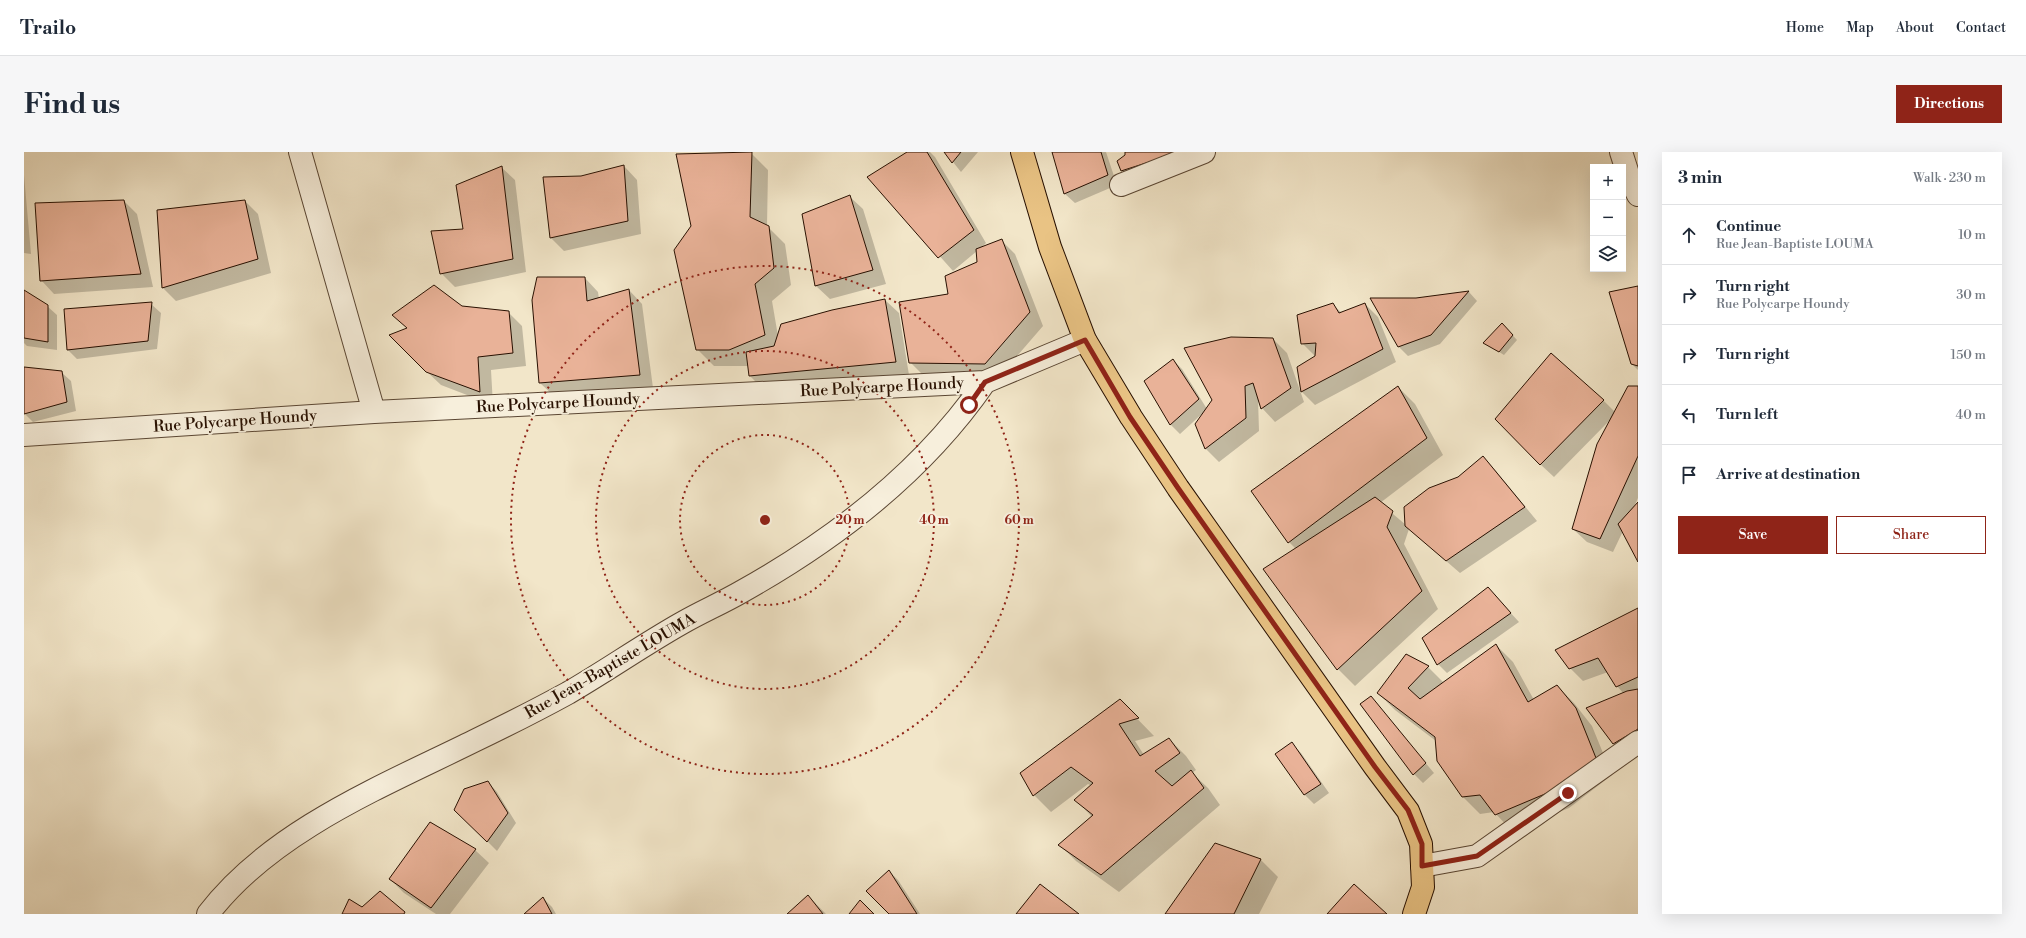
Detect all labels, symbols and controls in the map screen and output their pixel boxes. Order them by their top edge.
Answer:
text: Trailo [20,16,76,40]
text: Home [1786,19,1824,37]
text: Map [1846,19,1874,37]
text: About [1896,19,1934,37]
text: Contact [1956,19,2006,37]
button: Directions [1896,85,2002,123]
text: Find us [24,87,120,122]
map controls [1590,164,1626,272]
button: + [1590,164,1626,200]
text: 3 min [1678,167,1722,189]
text: Walk · 230 m [1913,170,1986,186]
button: − [1590,200,1626,236]
text: Continue [1716,217,1781,236]
icon: ahead [1678,224,1700,246]
text: 10 m [1958,227,1986,243]
button: layers [1590,236,1626,272]
text: Rue Jean-Baptiste LOUMA [1716,236,1874,252]
text: Turn right [1716,277,1790,296]
icon: right [1678,284,1700,306]
text: 30 m [1956,287,1986,303]
text: Rue Polycarpe Houndy [1716,296,1849,312]
icon: right [1678,344,1700,366]
text: Turn right [1716,345,1790,364]
text: 150 m [1951,347,1986,363]
street label: Rue Polycarpe Houndy [799,373,965,401]
street label: Rue Polycarpe Houndy [475,389,641,417]
route start [960,396,978,414]
icon: left [1678,404,1700,426]
street label: Rue Polycarpe Houndy [152,405,318,437]
text: Turn left [1716,405,1778,424]
text: 40 m [1956,407,1986,423]
icon: arrive [1678,464,1700,486]
text: Arrive at destination [1716,465,1860,484]
centre of rings [758,513,772,527]
text: 20 m [835,513,865,528]
text: 40 m [919,513,949,528]
text: 60 m [1004,513,1034,528]
button: Save [1678,516,1828,554]
button: Share [1836,516,1986,554]
street label: Rue Jean-Baptiste LOUMA [521,608,700,723]
route end [1559,784,1577,802]

